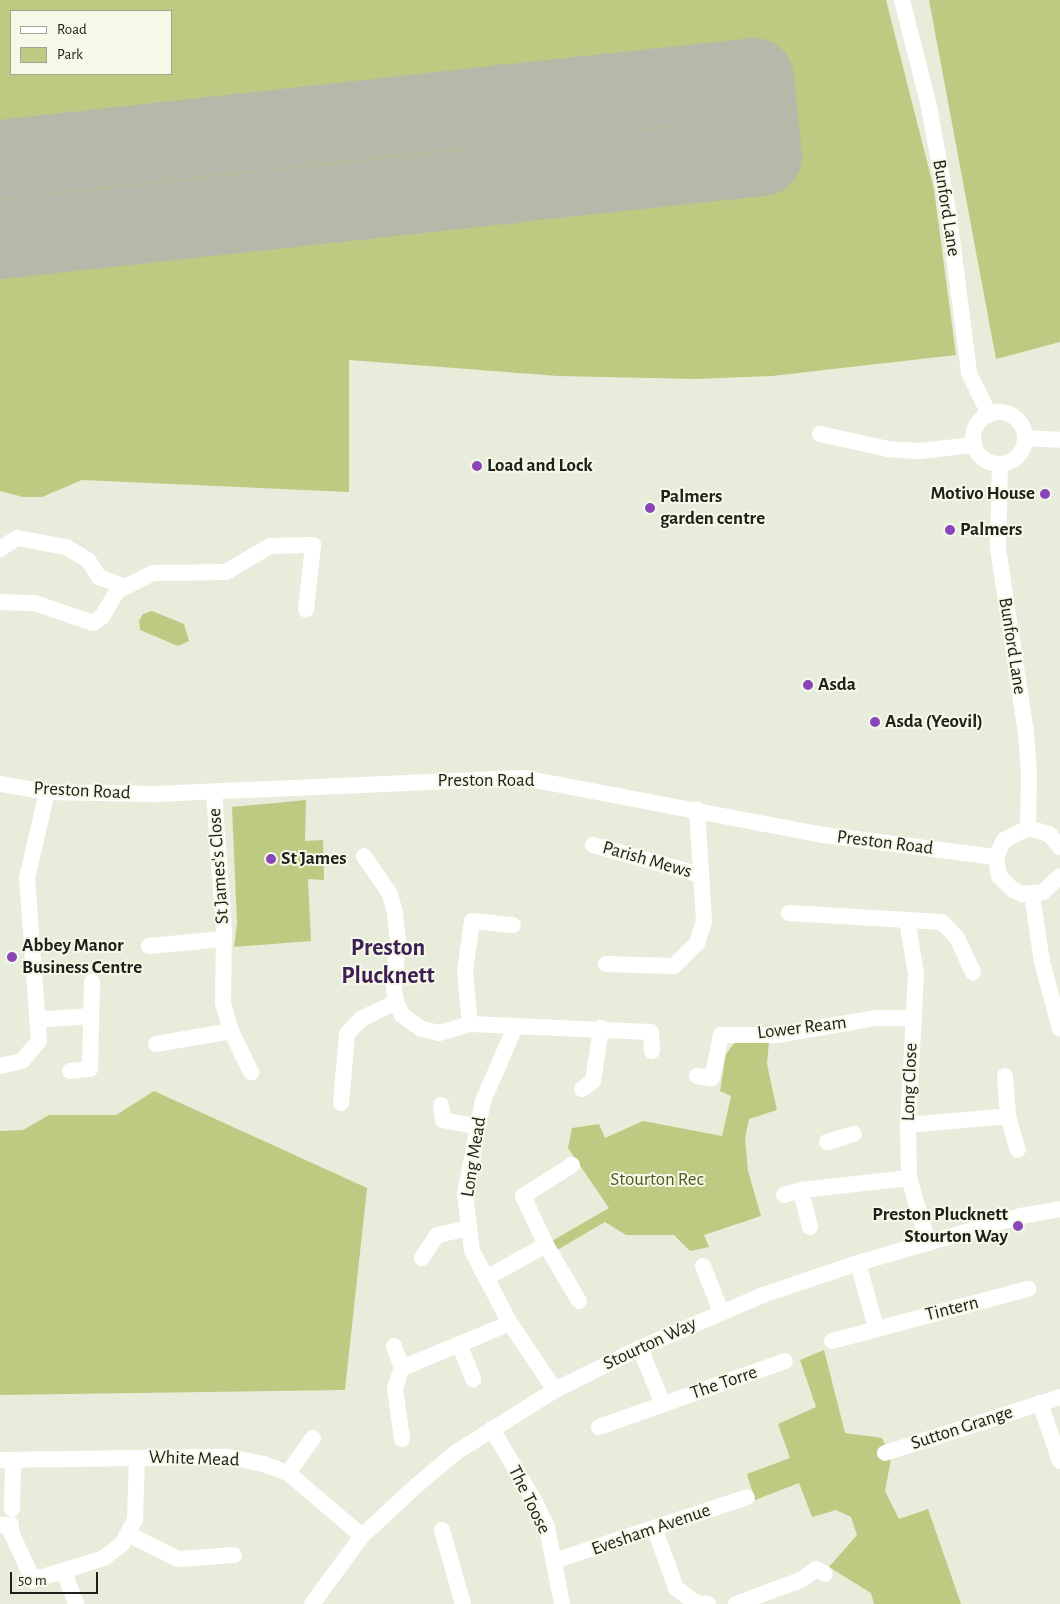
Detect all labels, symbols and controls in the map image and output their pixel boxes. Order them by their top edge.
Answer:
legend [10,10,172,75]
text: Road [57,22,87,37]
text: Park [57,47,83,62]
street label: Bunford Lane [927,158,965,258]
place label: Load and Lock [487,455,593,477]
marker: Load and Lock [471,460,483,472]
place label: Motivo House [931,483,1035,505]
place label: Palmers garden centre [660,486,765,530]
marker: Motivo House [1039,488,1051,500]
marker: Palmers garden centre [644,502,656,514]
place label: Palmers [960,519,1022,541]
marker: Palmers [944,524,956,536]
street label: Bunford Lane [993,596,1031,696]
place label: Asda [818,674,856,696]
marker: Asda [802,679,814,691]
place label: Asda (Yeovil) [885,711,983,733]
marker: Asda (Yeovil) [869,716,881,728]
street label: Preston Road [437,770,535,792]
street label: Preston Road [33,777,131,805]
street label: St James's Close [204,807,234,925]
street label: Preston Road [835,826,935,860]
street label: Parish Mews [600,836,694,884]
place label: St James [281,848,346,870]
marker: St James [265,853,277,865]
place label: Abbey Manor Business Centre [22,935,142,979]
district label: Preston Plucknett [341,935,435,991]
marker: Abbey Manor Business Centre [6,951,18,963]
street label: Lower Ream [756,1011,848,1045]
street label: Long Close [897,1042,923,1122]
street label: Long Mead [456,1115,492,1199]
park label: Stourton Rec [610,1169,704,1191]
place label: Preston Plucknett Stourton Way [872,1204,1008,1248]
marker: Preston Plucknett Stourton Way [1012,1220,1024,1232]
street label: Tintern [923,1291,981,1327]
street label: Stourton Way [600,1312,700,1376]
street label: The Torre [688,1361,760,1405]
street label: Sutton Grange [908,1401,1016,1455]
street label: White Mead [148,1446,240,1472]
street label: The Toose [503,1462,555,1538]
street label: Evesham Avenue [589,1499,713,1561]
scale bar [12,1562,100,1594]
text: 50 m [18,1573,47,1588]

